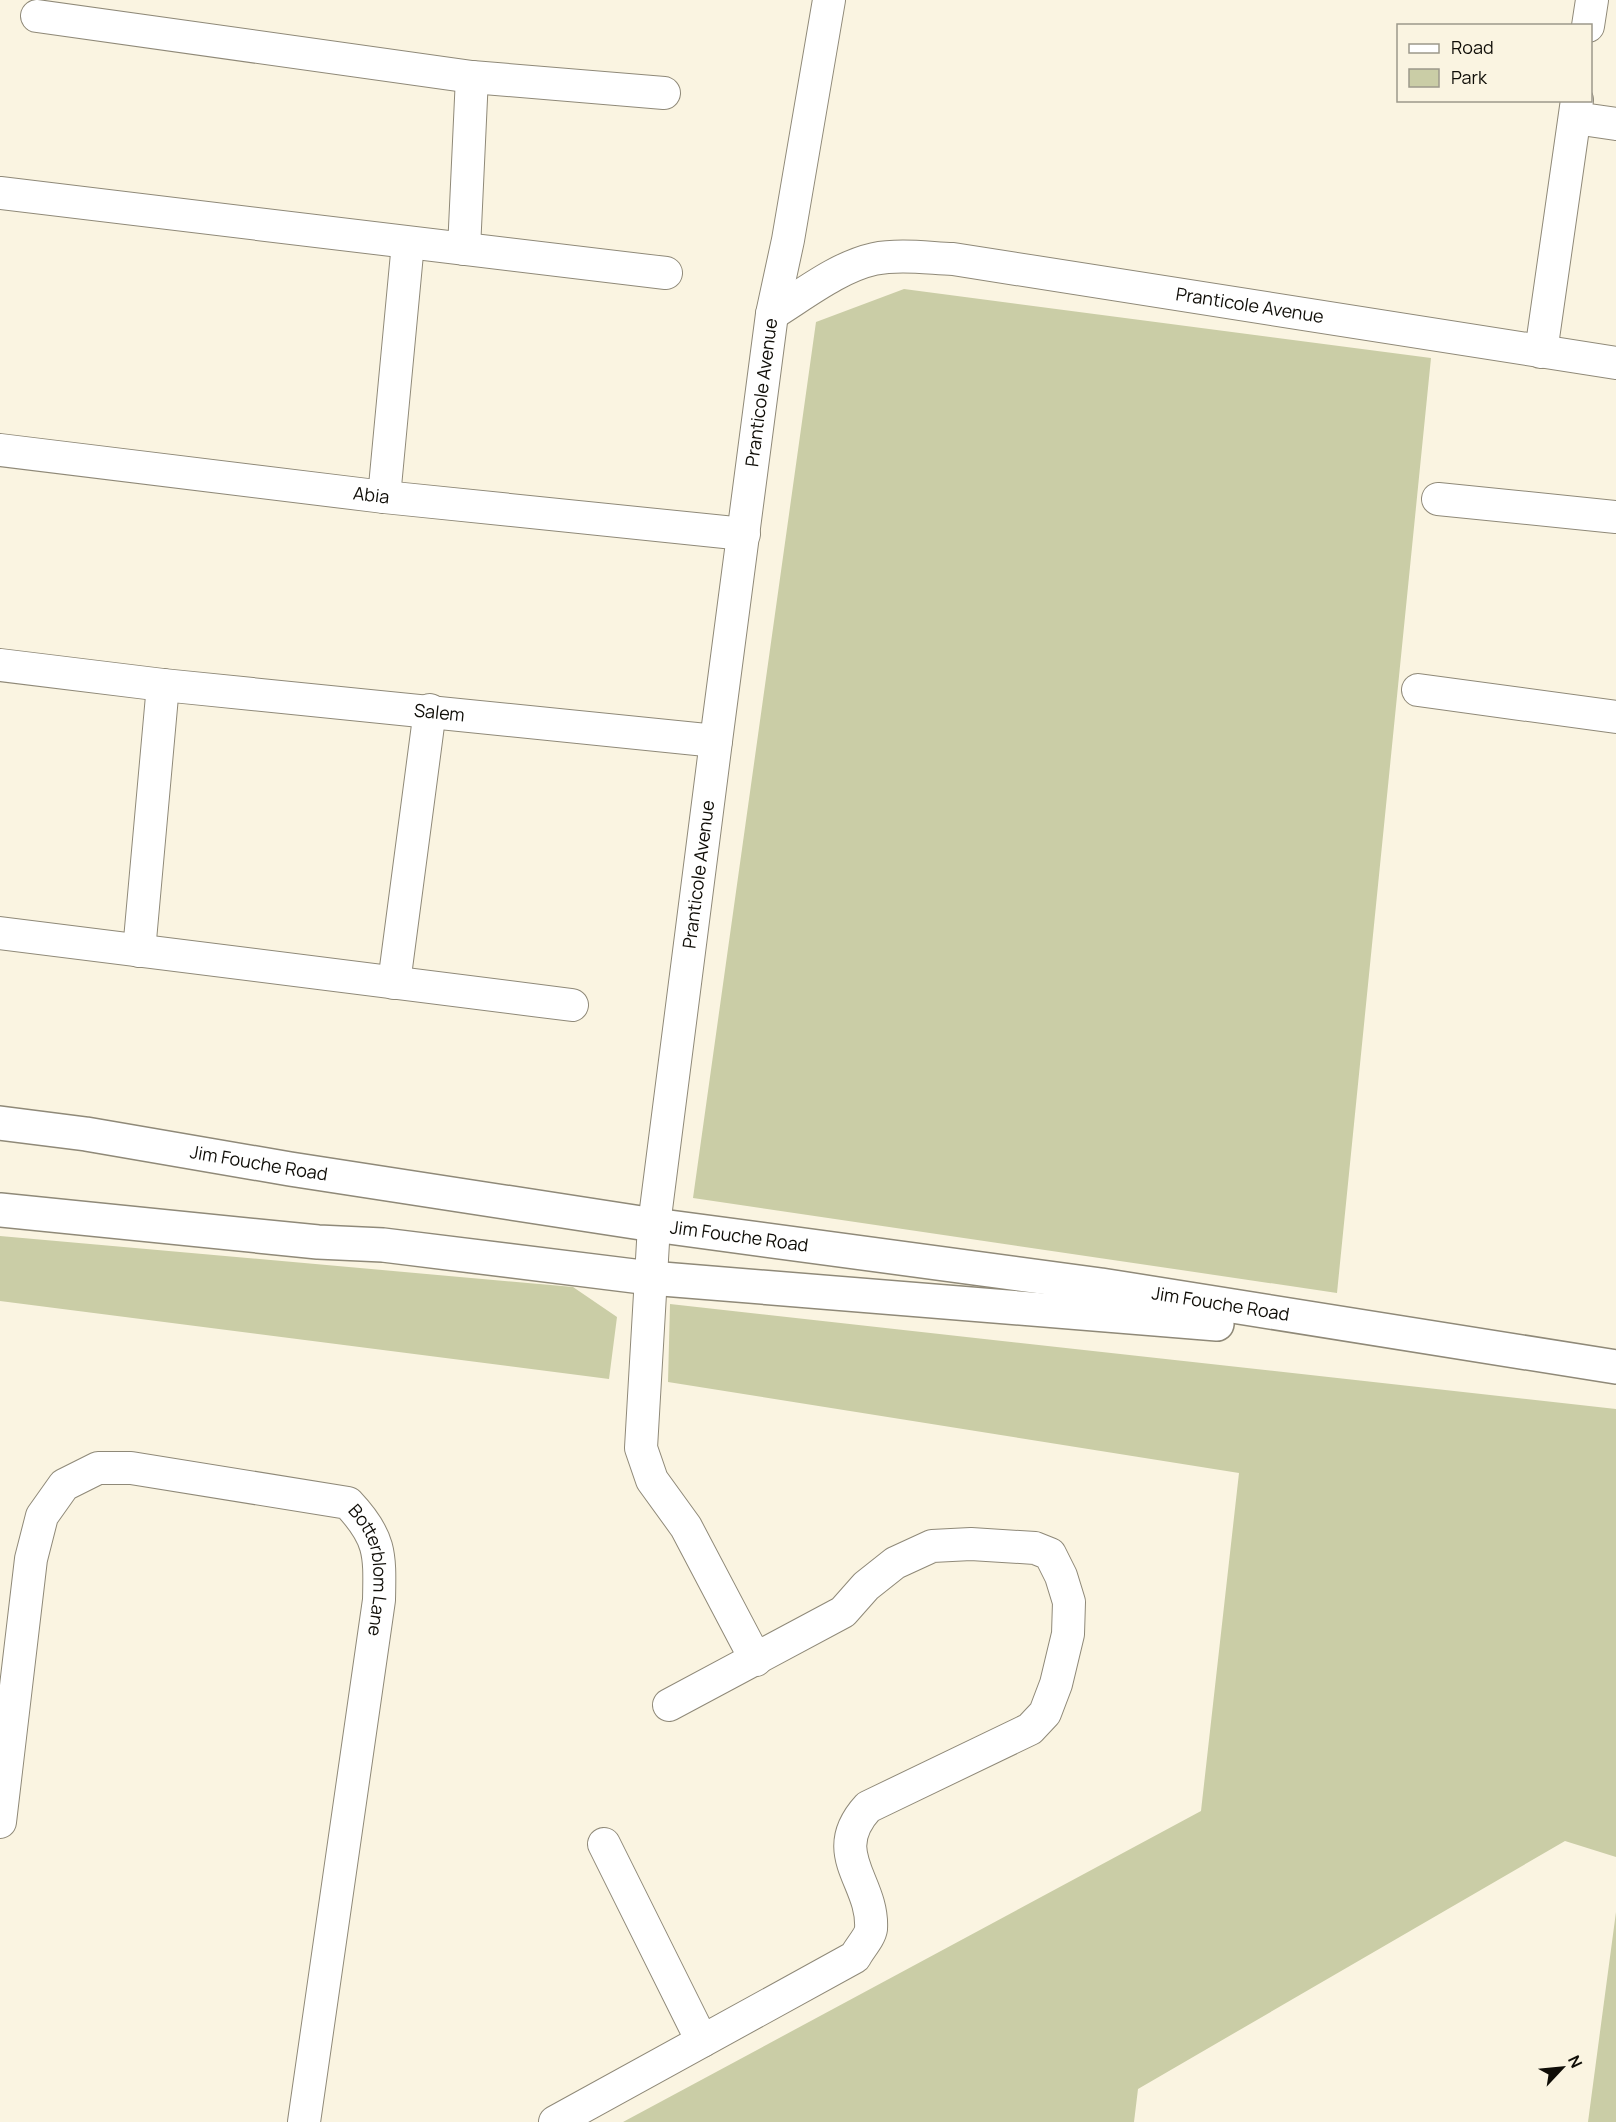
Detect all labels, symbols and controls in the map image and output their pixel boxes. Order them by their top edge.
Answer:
legend [1397,24,1592,102]
text: Road [1451,35,1494,59]
text: Park [1451,65,1488,89]
street label: Pranticole Avenue [1174,281,1326,328]
street label: Pranticole Avenue [739,317,782,468]
street label: Abia [352,480,391,508]
street label: Salem [413,697,466,726]
street label: Pranticole Avenue [677,799,719,950]
street label: Jim Fouche Road [188,1139,329,1186]
street label: Jim Fouche Road [669,1214,810,1257]
street label: Jim Fouche Road [1150,1280,1291,1326]
street label: Botterblom Lane [344,1499,392,1638]
north arrow [1532,2038,1592,2098]
text: N [1563,2051,1588,2071]

